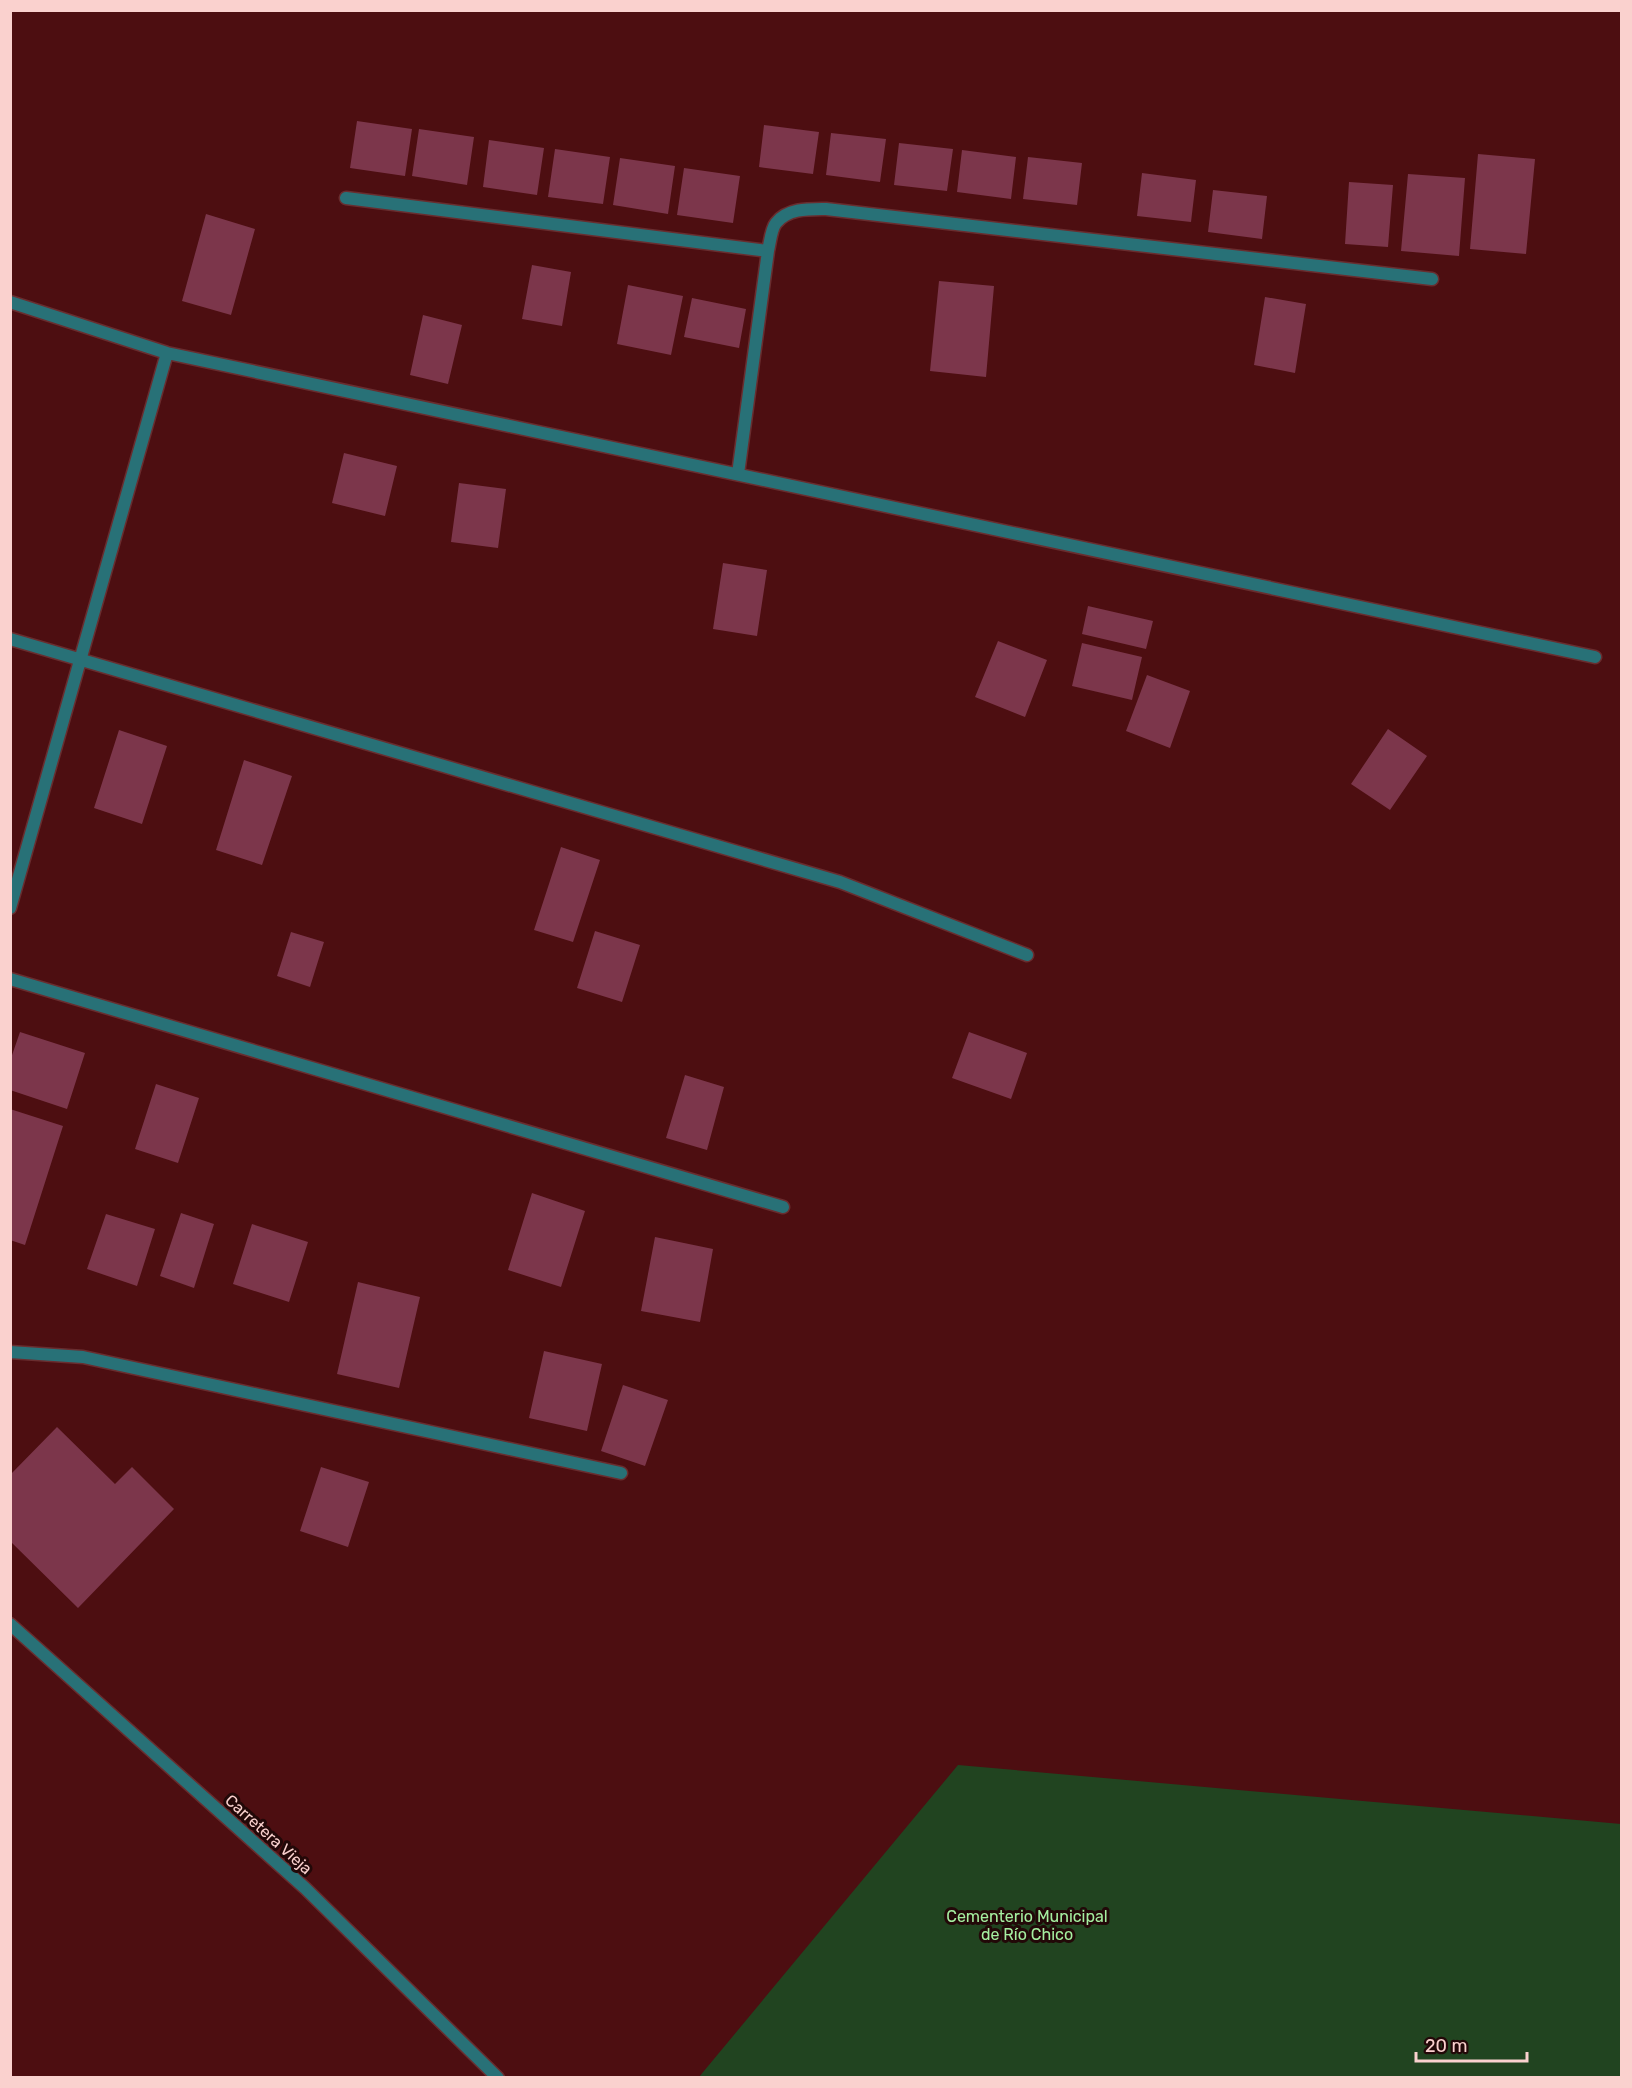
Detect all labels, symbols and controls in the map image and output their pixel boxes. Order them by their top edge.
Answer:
street label: Carretera Vieja [221,1790,316,1878]
park label: Cementerio Municipal de Río Chico [946,1907,1108,1944]
scale bar [1416,2025,1527,2063]
text: 20 m [1425,2035,1467,2057]

